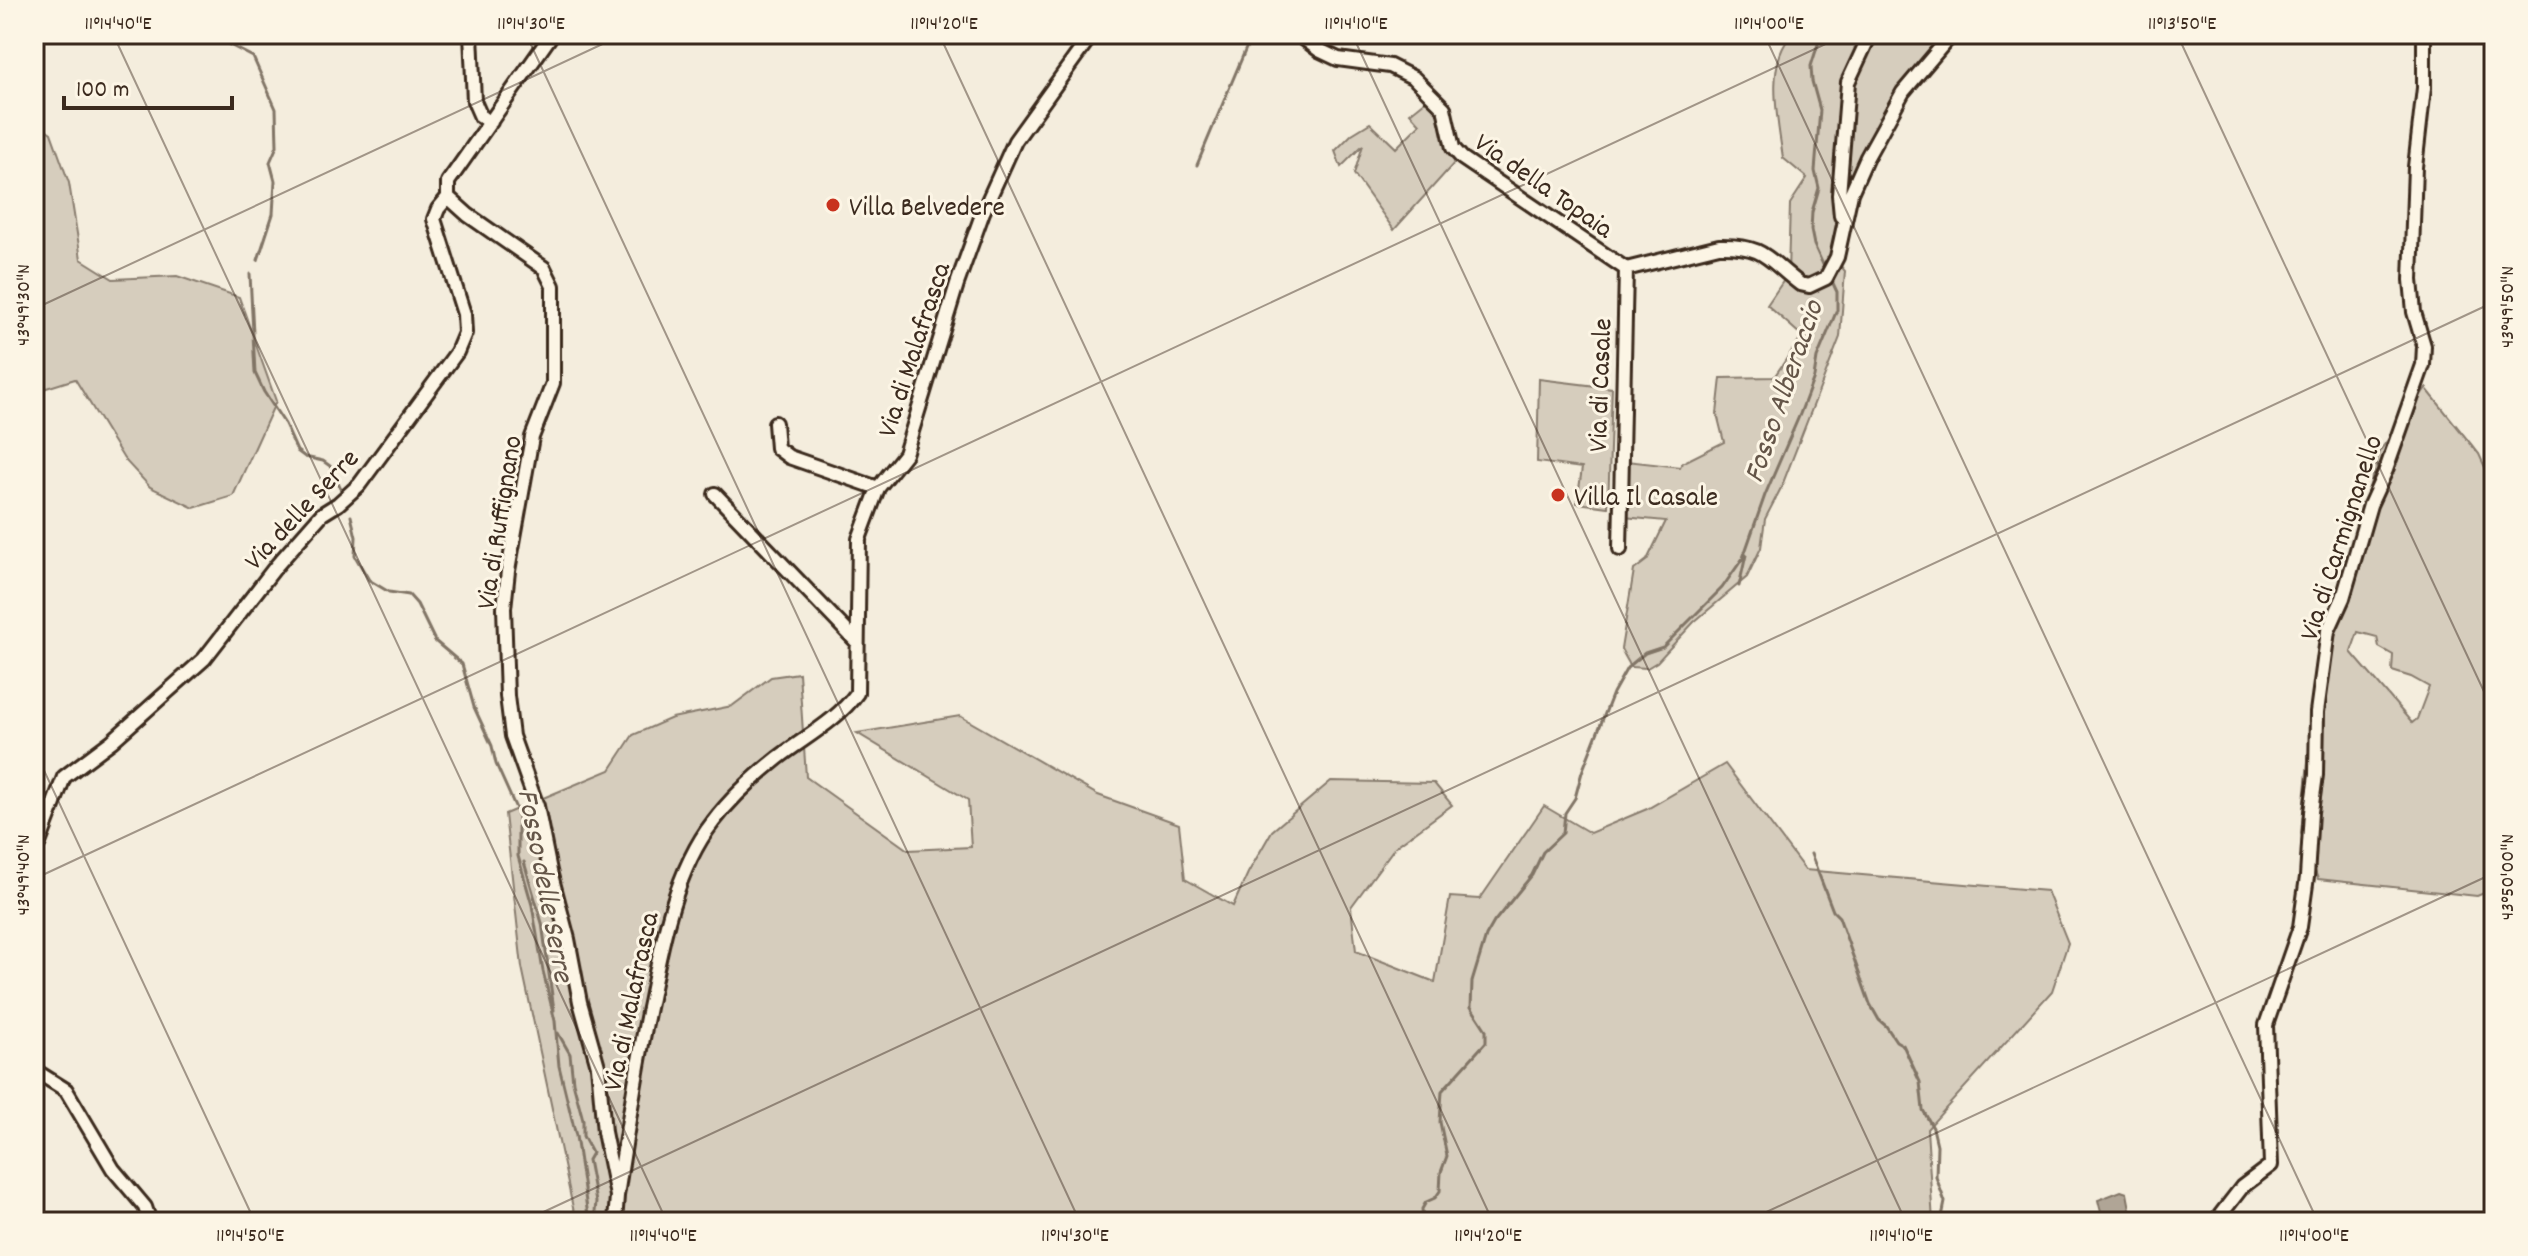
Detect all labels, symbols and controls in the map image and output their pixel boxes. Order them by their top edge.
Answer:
text: 11°14'40"E [84,11,152,39]
text: 11°14'30"E [497,11,565,39]
text: 11°14'20"E [910,11,978,39]
text: 11°14'10"E [1324,11,1388,39]
text: 11°14'00"E [1734,11,1804,39]
text: 11°13'50"E [2148,11,2216,39]
scale bar [64,60,232,110]
text: 100 m [76,74,129,108]
street label: Via della Topaia [1464,125,1621,251]
place label: Villa Belvedere [849,190,1005,230]
marker: Villa Belvedere [824,196,842,214]
street label: Via di Malafrasca [870,257,964,443]
text: 43°49'30"N [11,264,39,346]
text: 43°49'50"N [2495,266,2523,348]
water label: Fosso Alberaccio [1735,294,1838,489]
street label: Via di Casale [1581,318,1625,453]
street label: Via di Carmignanello [2292,431,2396,646]
street label: Via di Ruffignano [468,433,535,613]
street label: Via delle Serre [237,442,371,581]
place label: Villa Il Casale [1574,480,1718,520]
marker: Villa Il Casale [1549,486,1567,504]
water label: Fosso delle Serre [503,786,583,988]
text: 43°49'40"N [11,834,39,916]
text: 43°50'00"N [2495,834,2523,920]
street label: Via di Malafrasca [595,908,673,1095]
text: 11°14'50"E [216,1223,284,1251]
text: 11°14'40"E [629,1223,697,1251]
text: 11°14'30"E [1041,1223,1109,1251]
text: 11°14'20"E [1454,1223,1522,1251]
text: 11°14'10"E [1869,1223,1933,1251]
text: 11°14'00"E [2279,1223,2349,1251]

